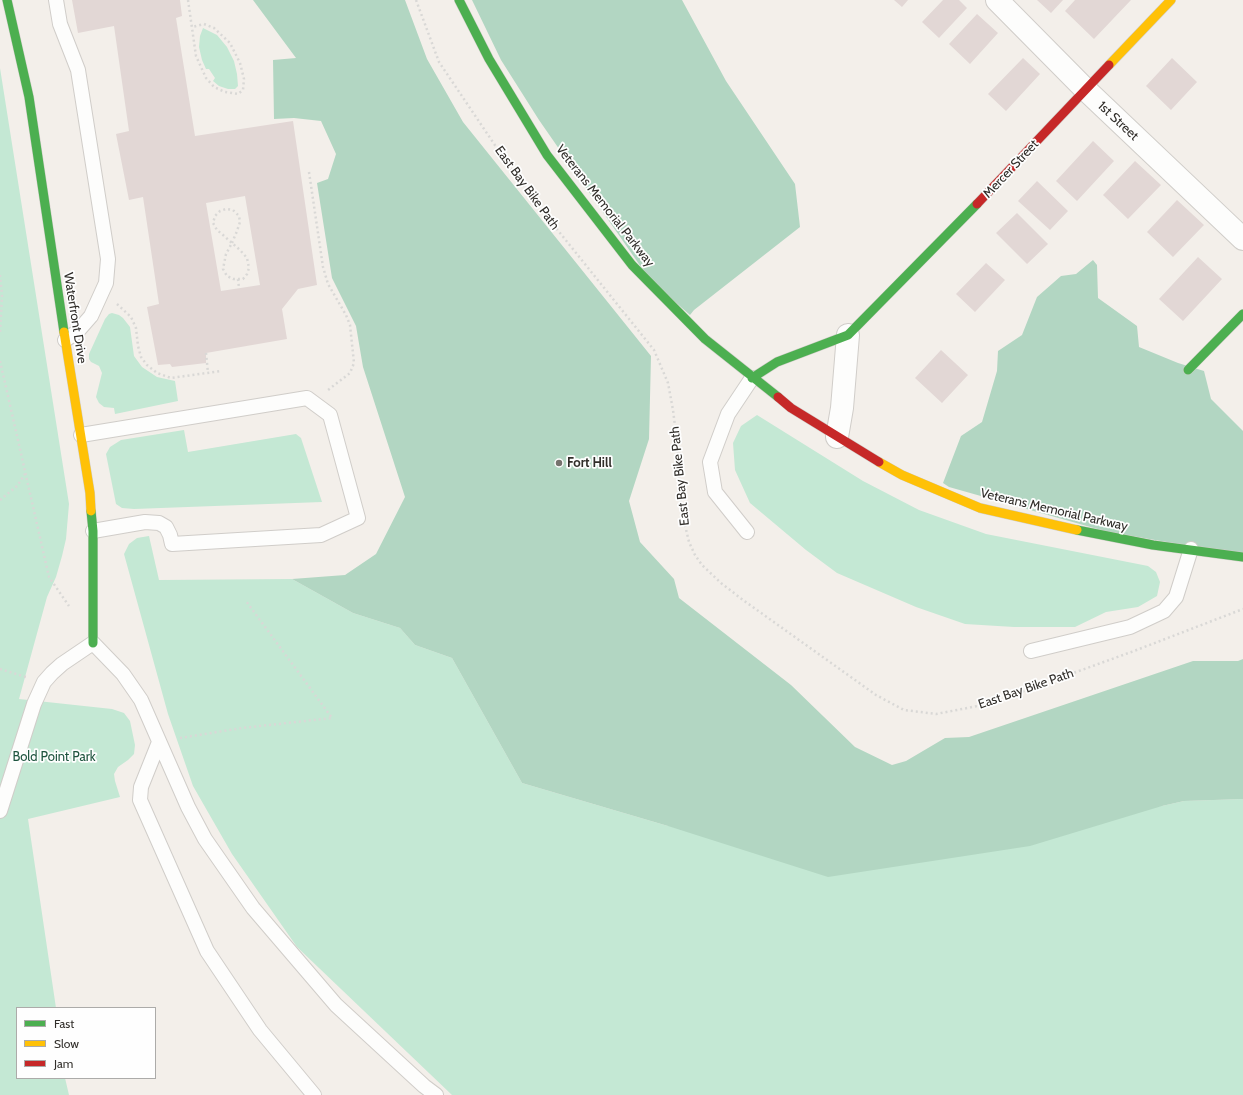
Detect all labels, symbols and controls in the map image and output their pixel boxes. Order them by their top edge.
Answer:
street label: 1st Street [1094,98,1142,144]
street label: Mercer Street [980,137,1042,201]
street label: Veterans Memorial Parkway [552,142,658,270]
street label: East Bay Bike Path [491,143,563,233]
street label: Waterfront Drive [60,271,90,365]
street label: East Bay Bike Path [667,426,693,526]
place label: Fort Hill [567,455,612,471]
marker: Fort Hill [554,458,564,468]
street label: Veterans Memorial Parkway [979,485,1129,535]
street label: East Bay Bike Path [976,665,1076,713]
park label: Bold Point Park [12,749,96,765]
legend [16,1007,156,1079]
text: Fast [54,1016,74,1031]
text: Slow [54,1036,79,1051]
text: Jam [54,1056,73,1071]

